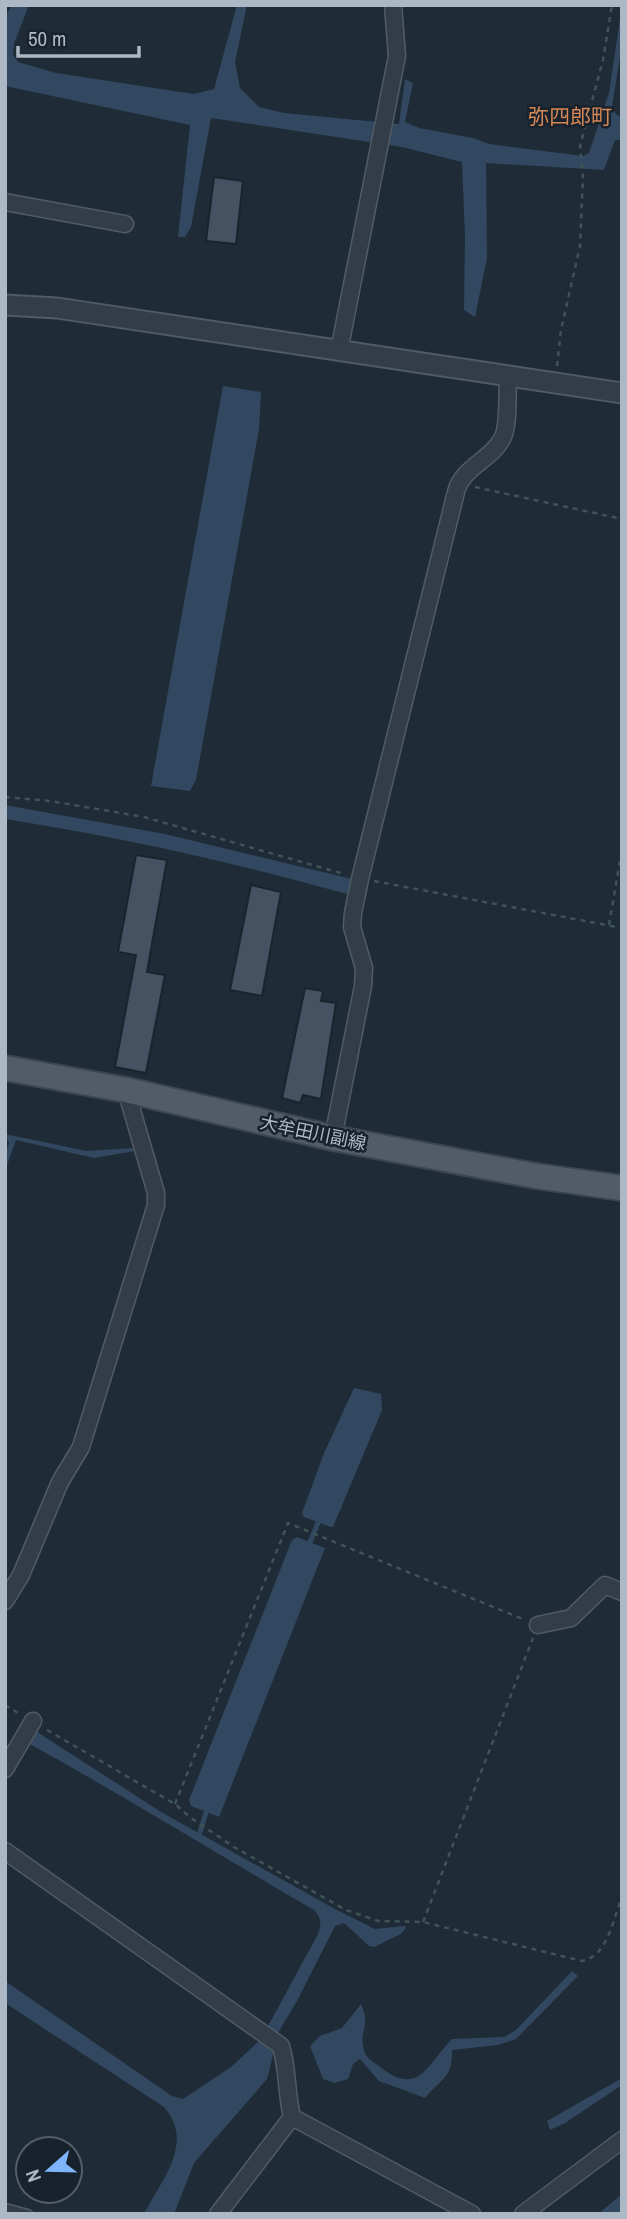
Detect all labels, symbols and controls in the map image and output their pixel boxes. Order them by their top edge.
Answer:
scale bar [18,14,138,58]
text: 50 m [28,24,66,53]
district label: 弥四郎町 [528,102,612,131]
street label: 大牟田川副線 [258,1109,369,1156]
north arrow [14,2135,84,2205]
text: N [19,2166,47,2186]

